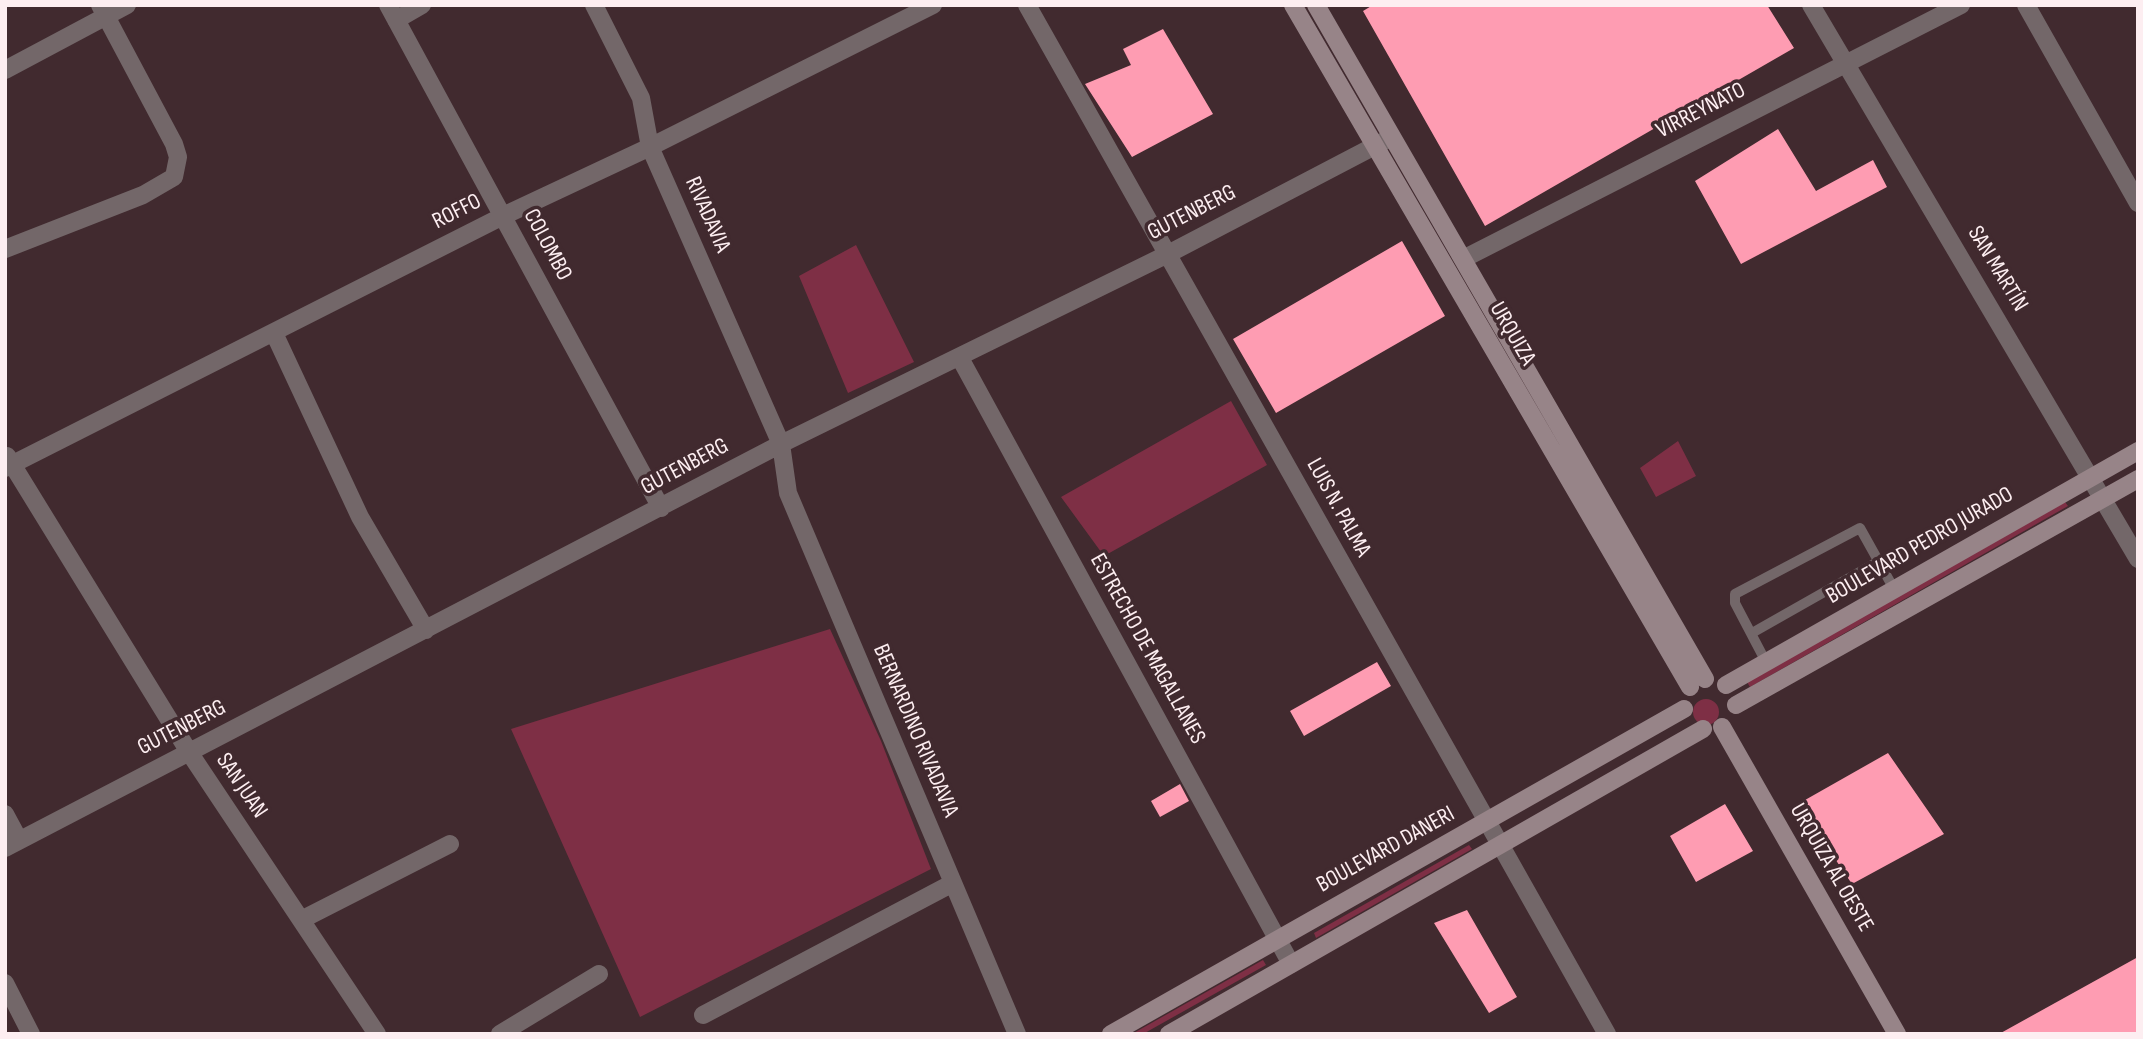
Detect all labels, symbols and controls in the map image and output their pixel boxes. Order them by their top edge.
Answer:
street label: VIRREYNATO [1652,77,1750,145]
street label: RIVADAVIA [678,173,736,257]
street label: GUTENBERG [1143,179,1241,247]
street label: ROFFO [428,188,486,236]
street label: COLOMBO [517,204,577,286]
street label: SAN MARTÍN [1961,221,2033,317]
street label: URQUIZA [1483,297,1541,371]
street label: GUTENBERG [637,432,733,502]
street label: LUIS N. PALMA [1300,454,1376,562]
street label: BOULEVARD PEDRO JURADO [1822,481,2018,611]
street label: ESTRECHO DE MAGALLANES [1083,549,1211,749]
street label: BERNARDINO RIVADAVIA [866,640,964,822]
street label: GUTENBERG [133,694,231,762]
street label: SAN JUAN [209,748,273,824]
street label: URQUIZA AL OESTE [1783,799,1879,937]
street label: BOULEVARD DANERI [1312,801,1460,899]

